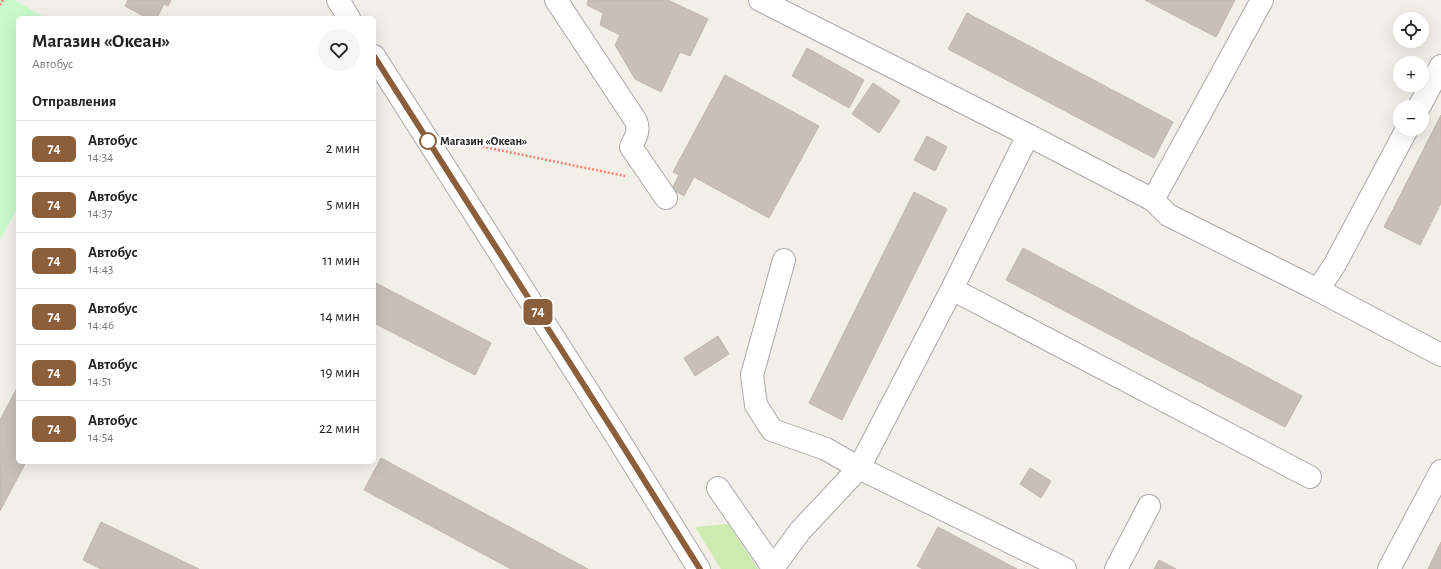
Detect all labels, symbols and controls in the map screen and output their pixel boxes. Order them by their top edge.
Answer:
map controls [1393,12,1429,136]
button: locate [1393,12,1429,48]
button: heart [318,29,360,71]
text: Магазин «Океан» [32,32,170,51]
button: + [1393,56,1429,92]
text: Автобус [32,58,73,71]
text: Отправления [32,94,116,109]
button: − [1393,100,1429,136]
marker: Магазин «Океан» [419,132,437,150]
text: Автобус [88,133,138,148]
place label: Магазин «Океан» [440,135,527,147]
text: 2 мин [326,141,360,156]
text: 74 [47,142,61,156]
text: 14:34 [88,151,113,164]
text: Автобус [88,189,138,204]
text: 5 мин [326,197,360,212]
text: 74 [47,198,61,212]
text: 14:37 [88,207,112,220]
text: Автобус [88,245,138,260]
text: 11 мин [322,253,360,268]
text: 74 [47,254,61,268]
text: 14:43 [88,263,113,276]
line badge: 74 [520,299,556,325]
text: Автобус [88,301,138,316]
text: 74 [531,305,545,319]
text: 14 мин [320,309,360,324]
text: 74 [47,310,61,324]
text: 14:46 [88,319,114,332]
text: Автобус [88,357,138,372]
text: 19 мин [320,365,360,380]
text: 74 [47,366,61,380]
text: 14:51 [88,375,112,388]
text: Автобус [88,413,138,428]
text: 22 мин [319,421,360,436]
text: 74 [47,422,61,436]
text: 14:54 [88,431,113,444]

